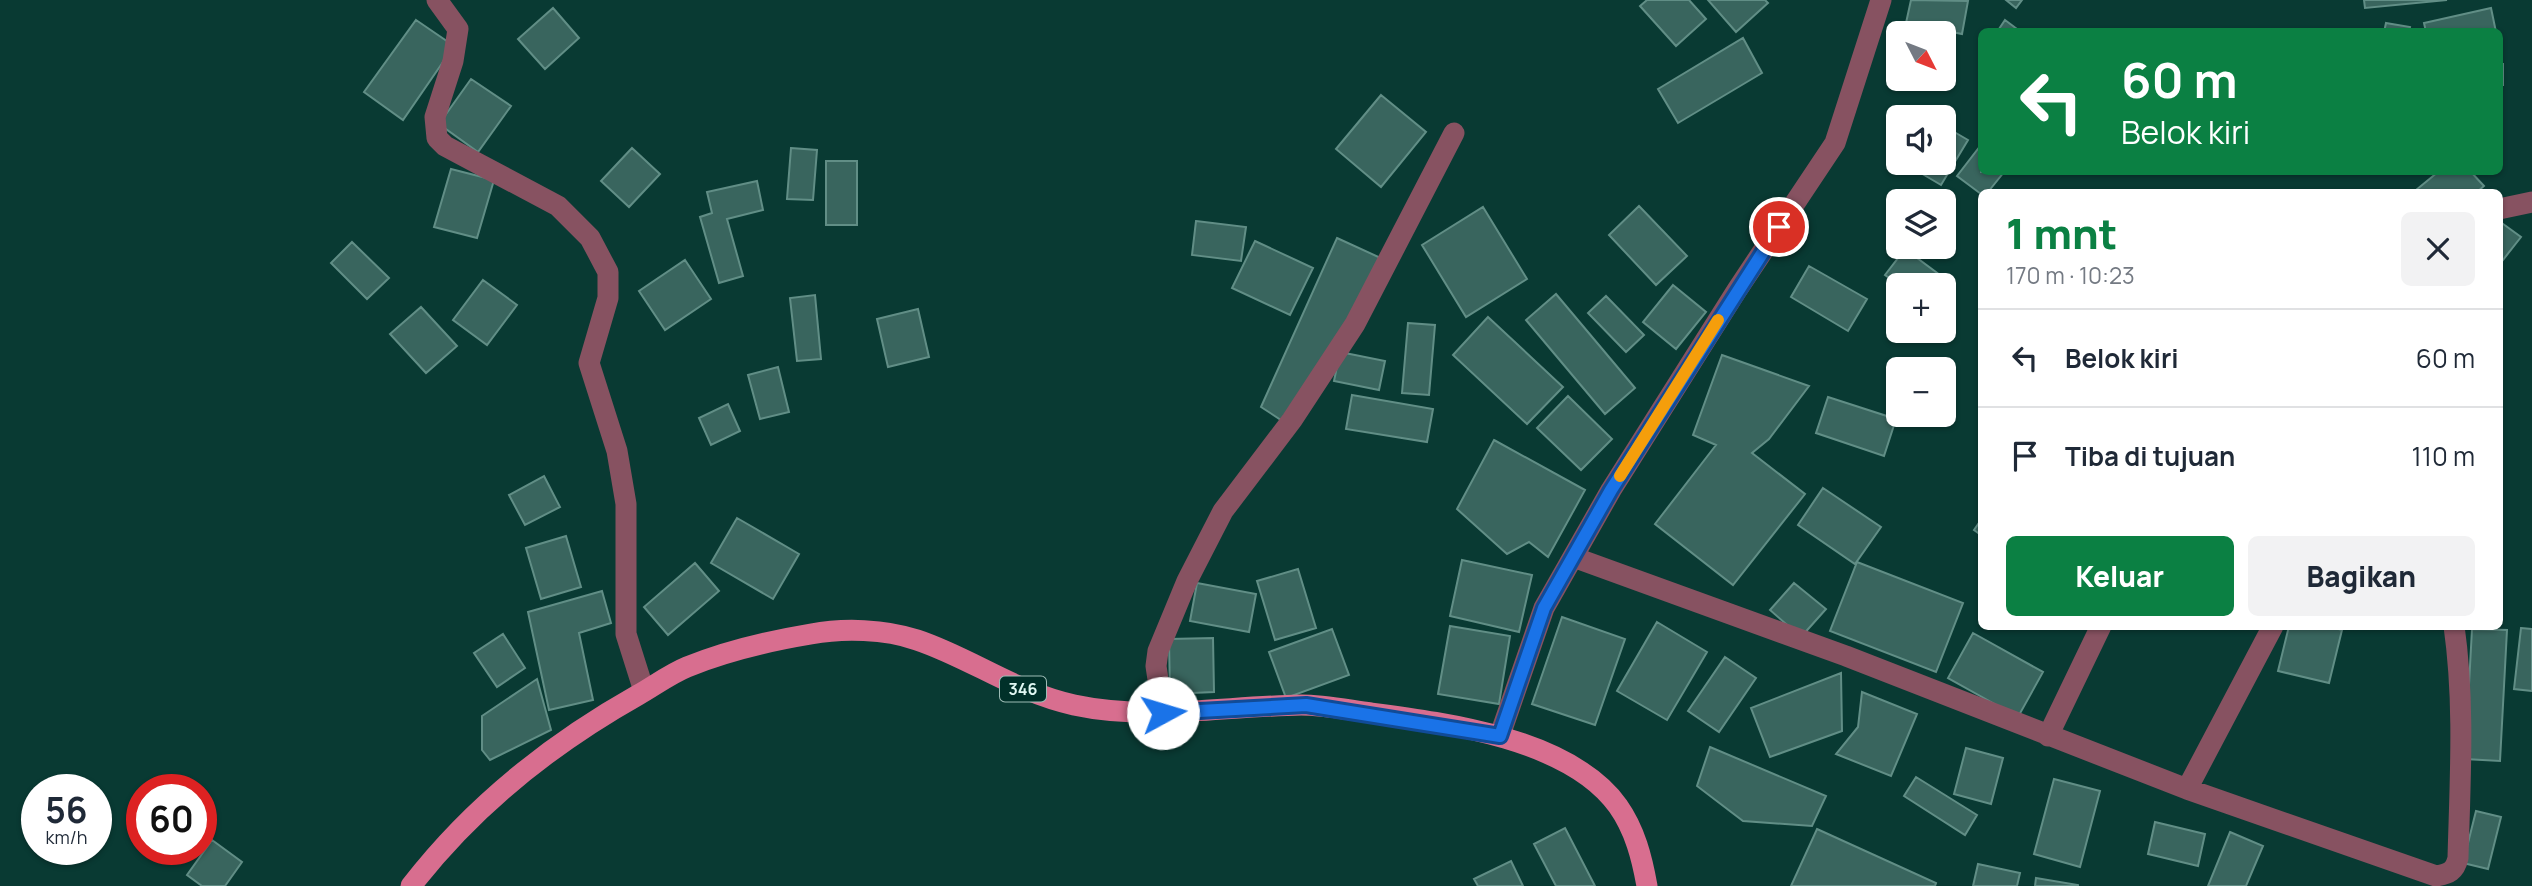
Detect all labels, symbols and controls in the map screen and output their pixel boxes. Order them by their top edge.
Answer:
north arrow [1886,21,1956,91]
map controls [1886,21,1956,427]
text: 60 m [2121,46,2238,113]
icon: left [2006,56,2097,147]
button: sound [1886,105,1956,175]
text: Belok kiri [2121,110,2250,154]
button: layers [1886,189,1956,259]
pin [1749,197,1809,257]
text: 1 mnt [2006,204,2117,262]
icon: arrive [1760,208,1798,246]
button: close [2401,212,2475,286]
text: 170 m · 10:23 [2006,259,2135,291]
button: + [1886,273,1956,343]
icon: left [2006,339,2044,377]
text: Belok kiri [2065,340,2179,376]
text: 60 m [2416,340,2475,376]
button: − [1886,357,1956,427]
icon: arrive [2006,437,2044,475]
text: Tiba di tujuan [2065,438,2235,474]
text: 110 m [2412,438,2475,474]
button: Keluar [2006,536,2234,616]
button: Bagikan [2248,536,2475,616]
road number: 346 [1000,676,1046,702]
position arrow [1126,676,1200,750]
speed limit sign: 60 [126,774,217,865]
text: 56 [45,786,88,834]
text: km/h [46,825,87,849]

